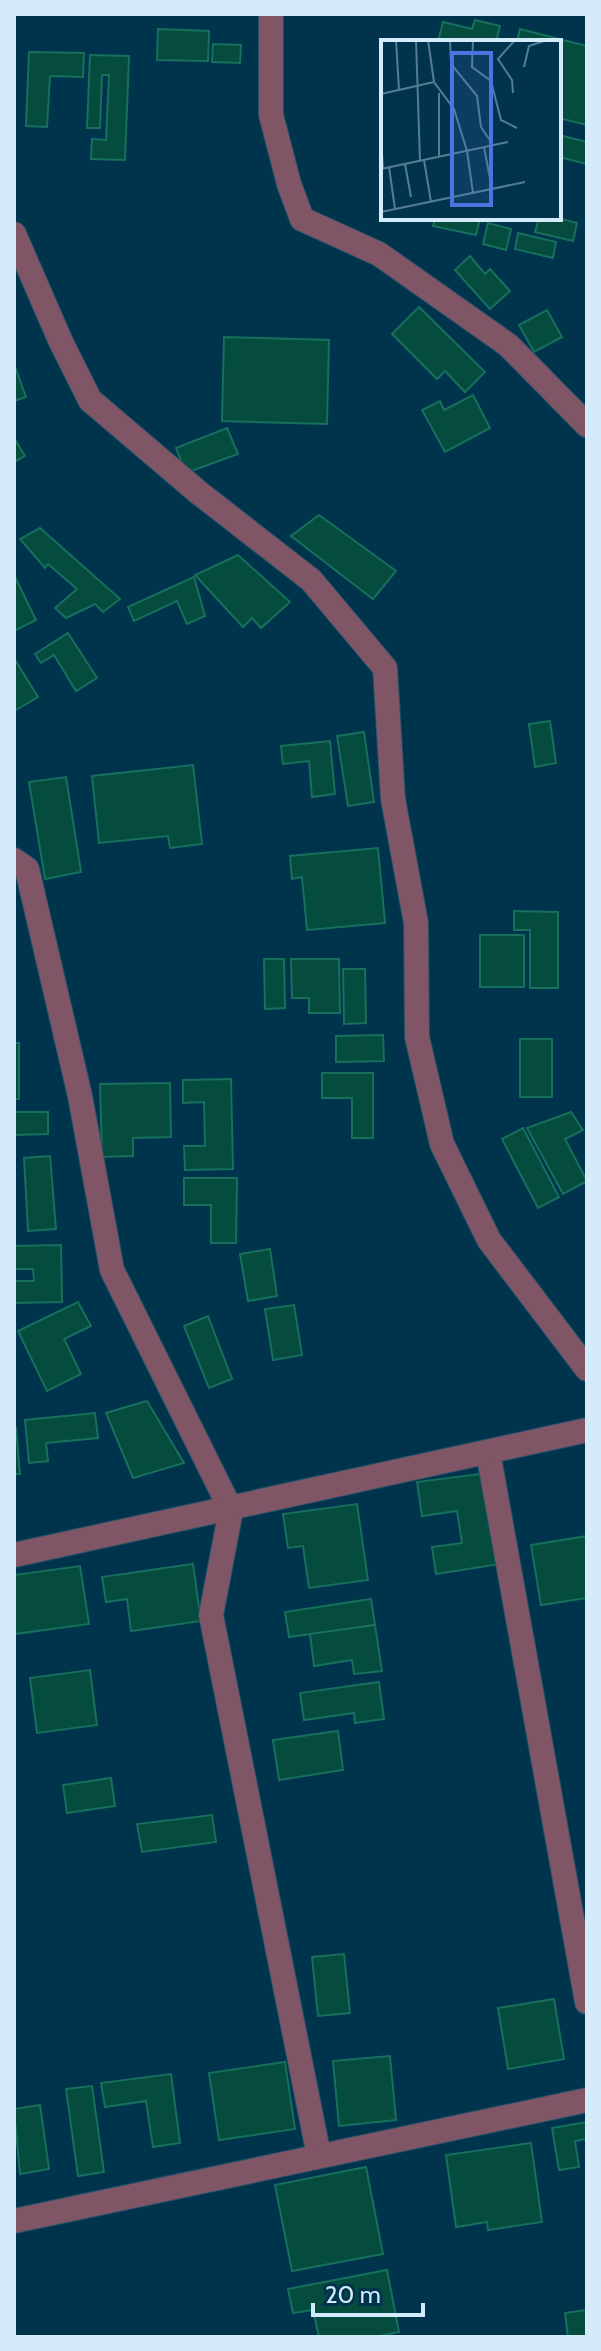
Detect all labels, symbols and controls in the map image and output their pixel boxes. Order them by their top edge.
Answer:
inset map [381,40,561,220]
scale bar [313,2267,423,2317]
text: 20 m [325,2280,381,2309]

